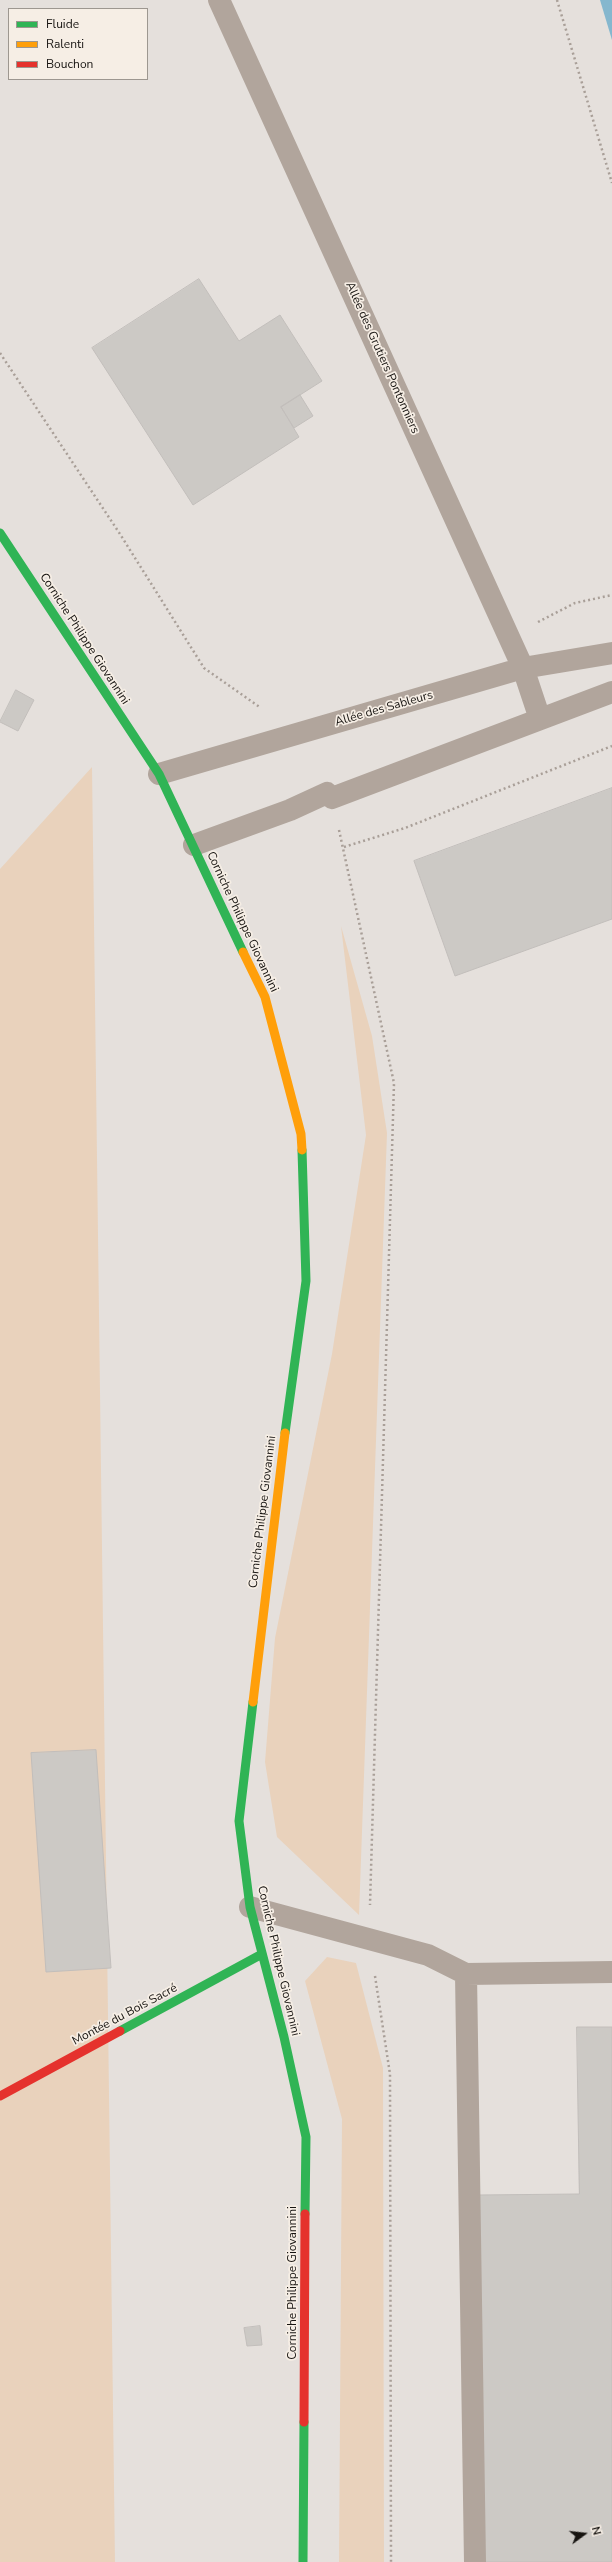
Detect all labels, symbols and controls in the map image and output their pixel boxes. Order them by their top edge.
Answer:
legend [8,8,148,80]
text: Fluide [46,16,79,32]
text: Ralenti [46,36,84,52]
text: Bouchon [46,56,93,72]
street label: Allée des Grutiers Pontonniers [342,280,422,436]
street label: Corniche Philippe Giovannini [36,571,132,707]
street label: Allée des Sableurs [333,688,435,730]
street label: Corniche Philippe Giovannini [203,849,281,995]
street label: Corniche Philippe Giovannini [246,1435,280,1589]
street label: Corniche Philippe Giovannini [254,1885,302,2037]
street label: Montée du Bois Sacré [70,1981,180,2049]
street label: Corniche Philippe Giovannini [286,2206,300,2360]
north arrow [564,2514,604,2554]
text: N [588,2525,604,2537]

